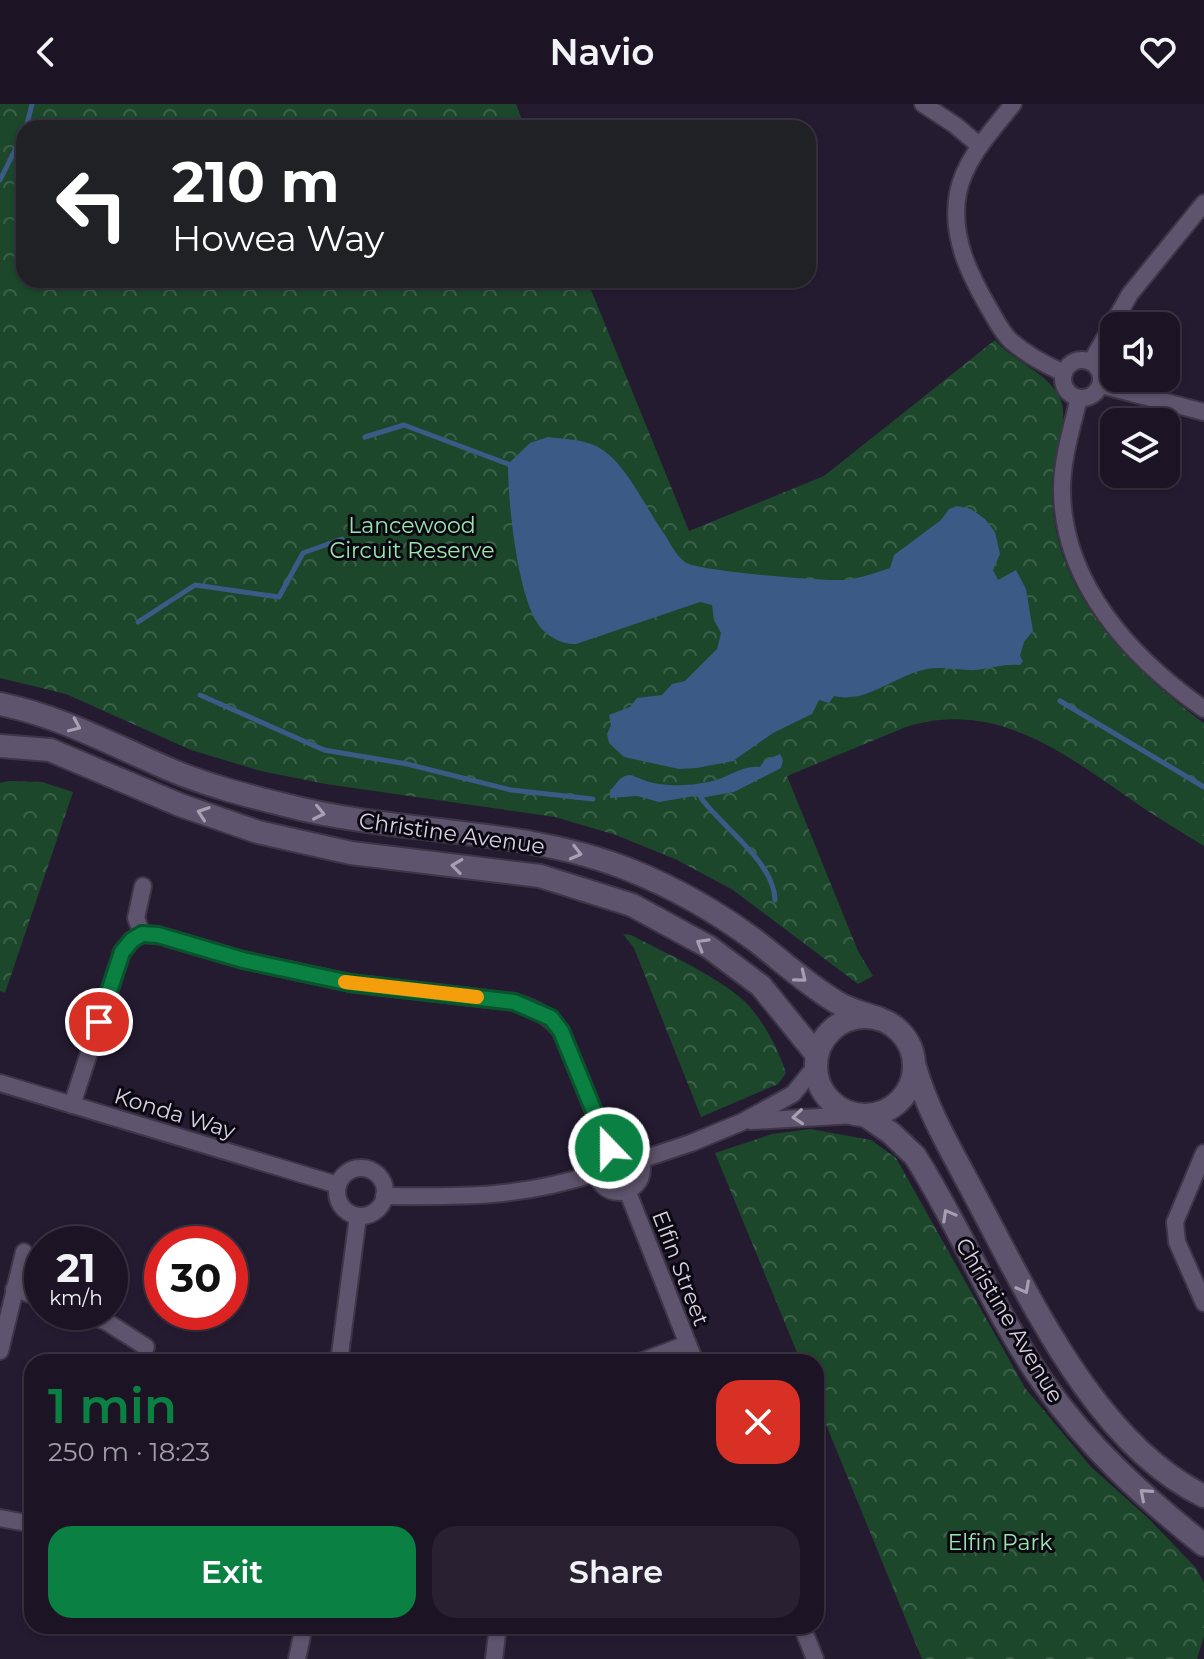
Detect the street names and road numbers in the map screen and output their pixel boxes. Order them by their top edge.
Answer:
street label: Christine Avenue [357,807,547,860]
street label: Konda Way [111,1082,239,1145]
street label: Elfin Street [646,1207,715,1330]
street label: Christine Avenue [950,1233,1069,1408]

